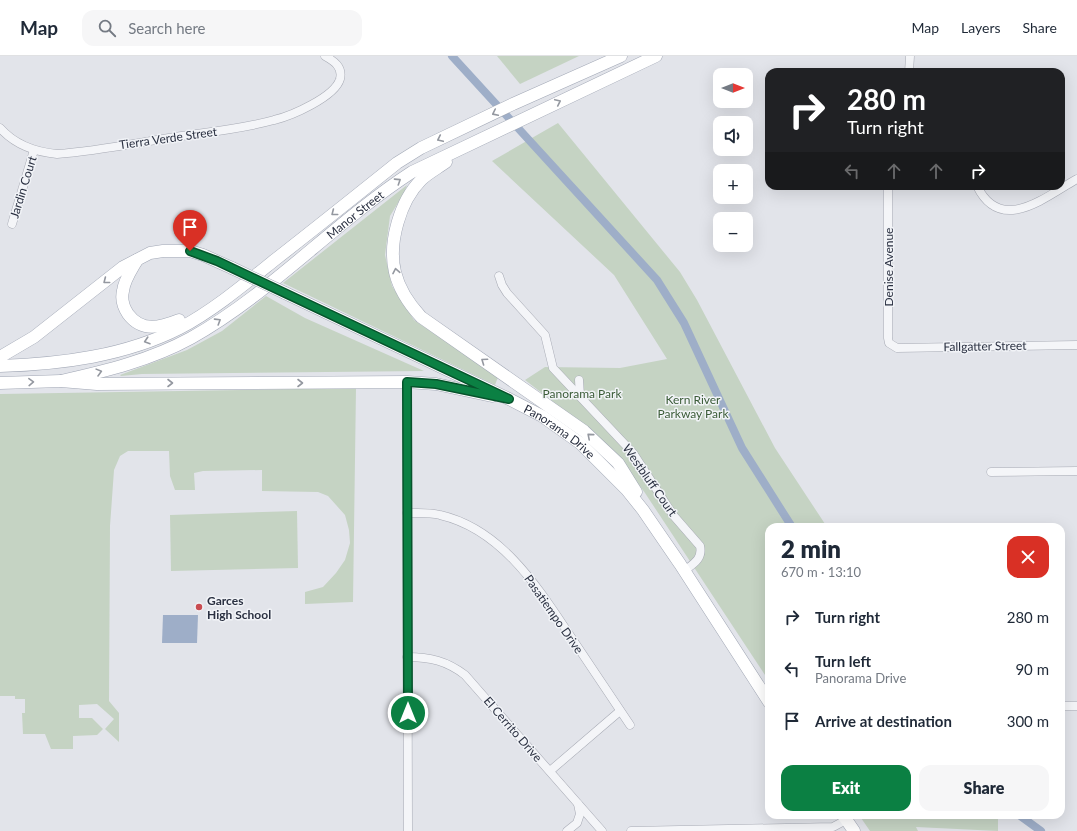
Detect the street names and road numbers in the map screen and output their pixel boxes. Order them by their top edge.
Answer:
street label: Tierra Verde Street [118,124,219,152]
street label: Jardin Court [6,153,40,220]
street label: Manor Street [323,186,387,242]
street label: Denise Avenue [881,228,896,306]
street label: Fallgatter Street [943,338,1027,354]
street label: Panorama Drive [522,401,598,461]
street label: Westbluff Court [620,441,681,520]
street label: Pasatiempo Drive [521,572,587,656]
street label: El Cerrito Drive [481,693,545,765]

